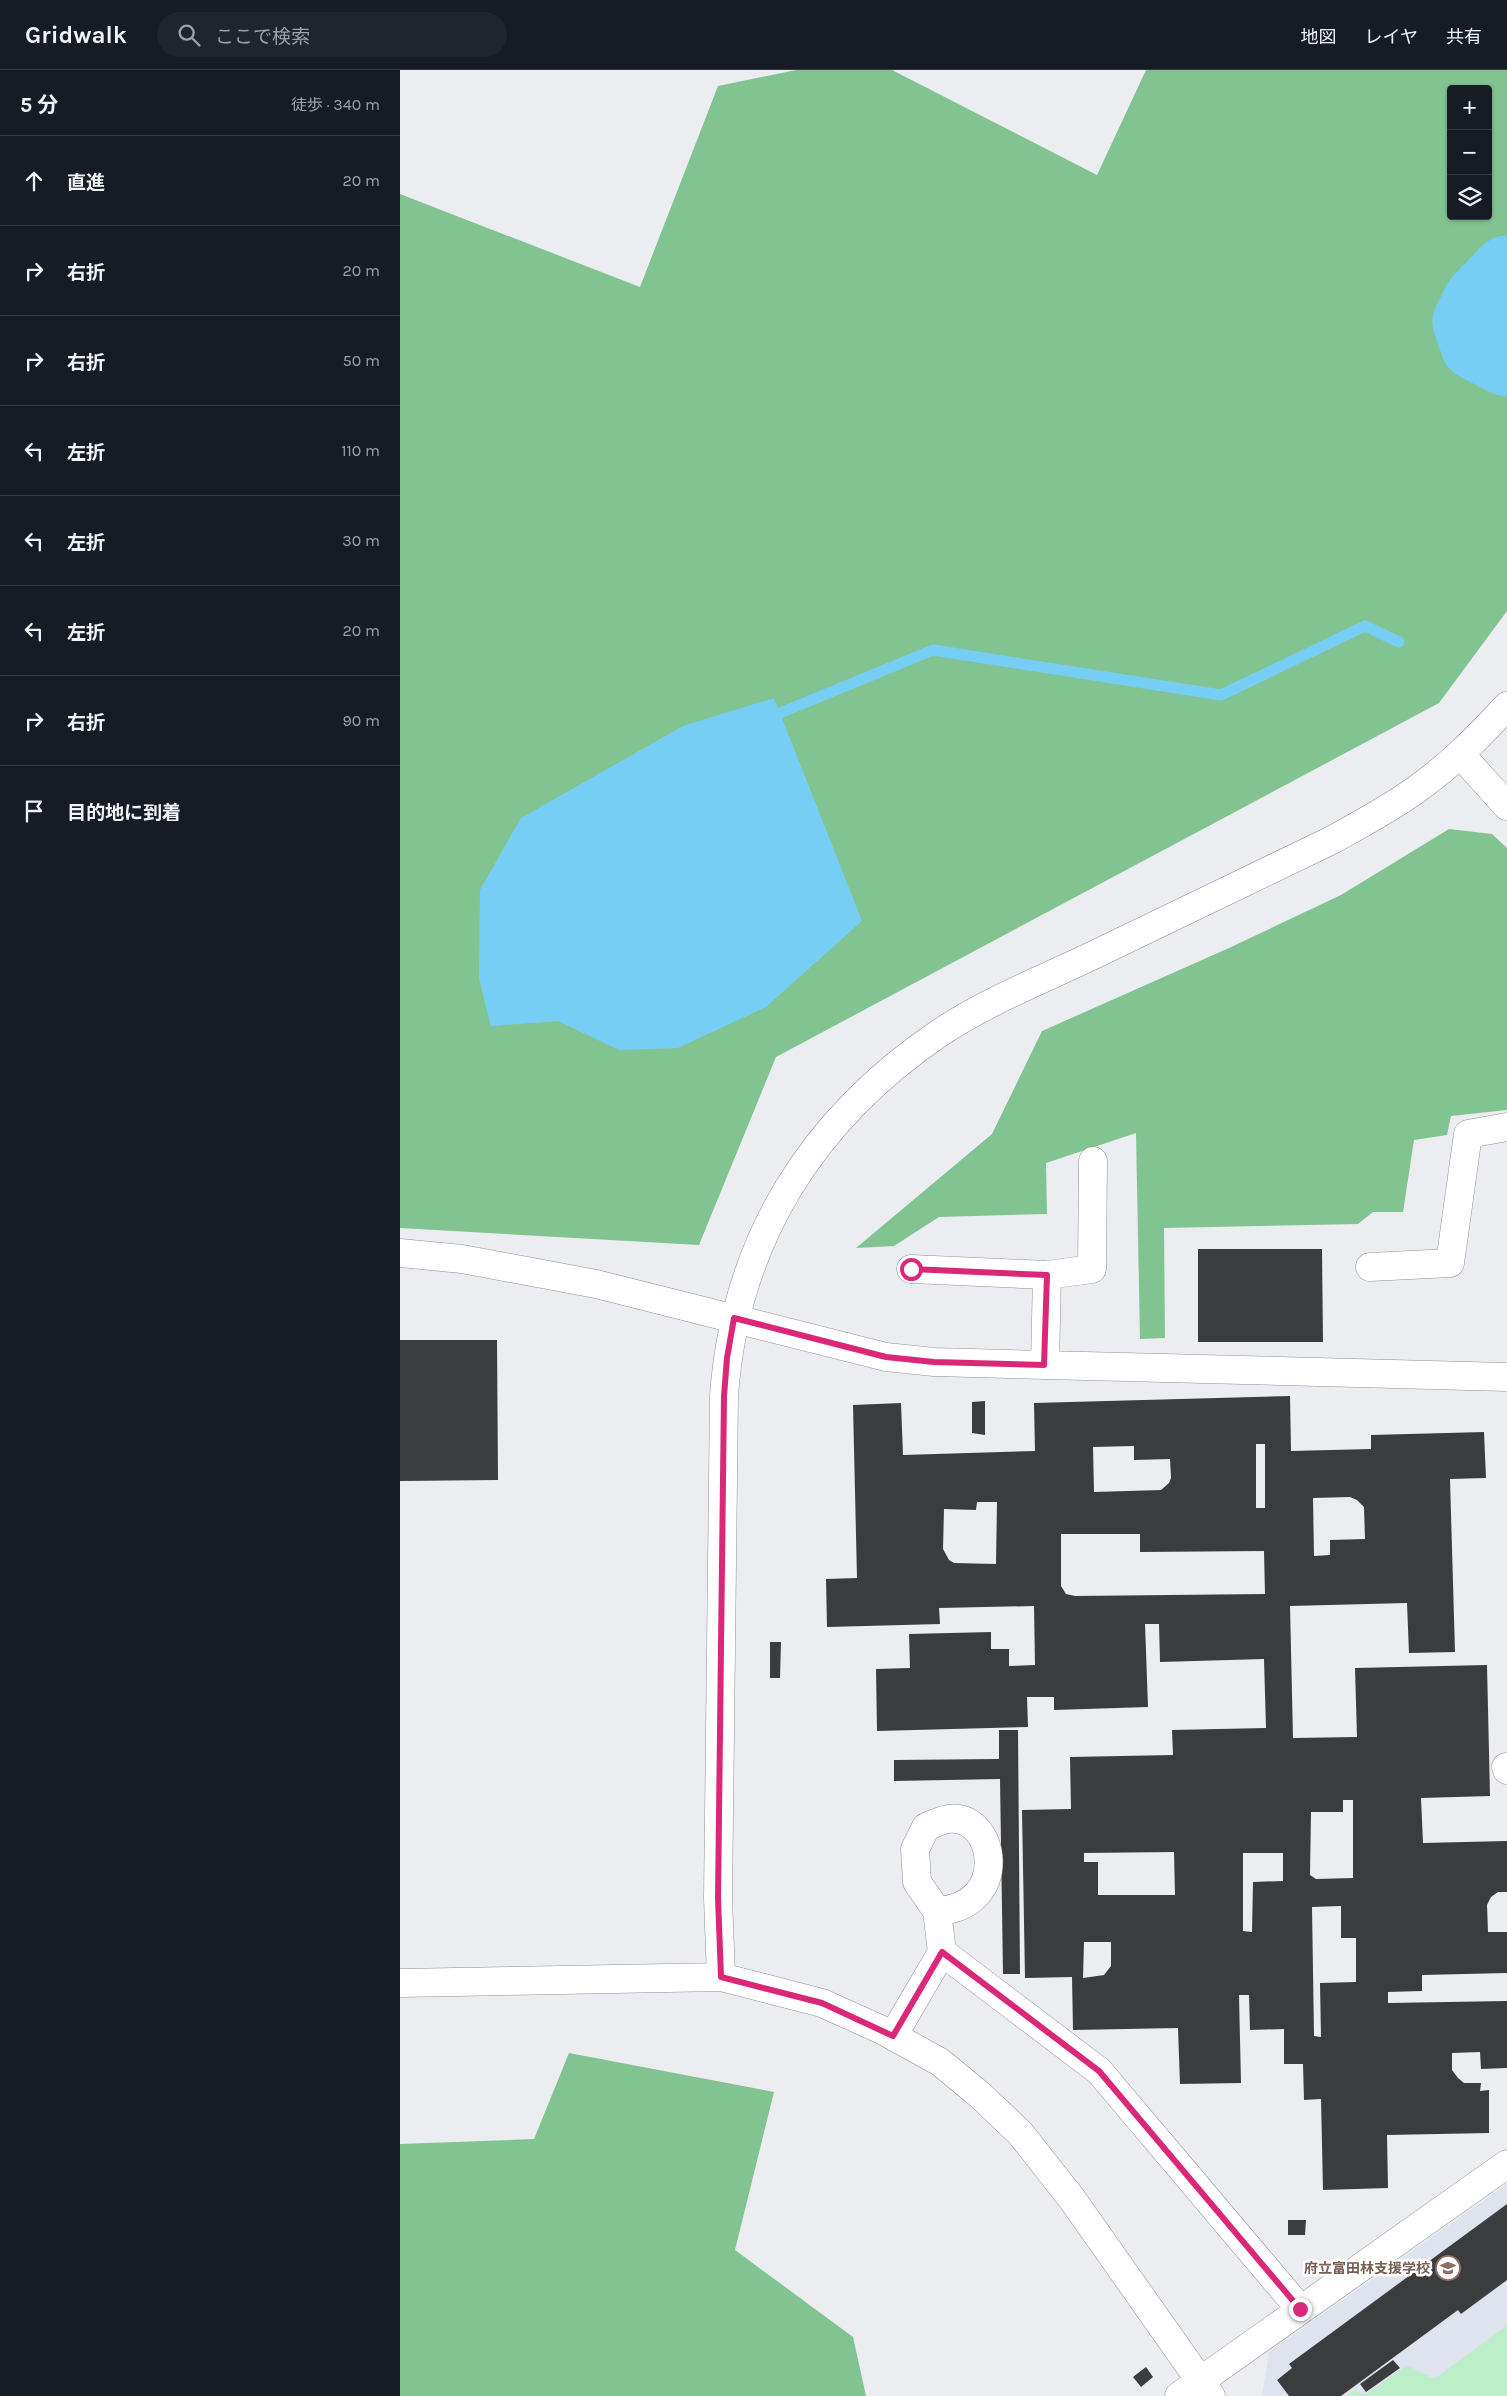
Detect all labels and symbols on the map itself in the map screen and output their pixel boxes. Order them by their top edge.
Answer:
route start [900,1258,923,1281]
school or university icon: 府立富田林支援学校 [1435,2255,1461,2281]
place label: 府立富田林支援学校 [1304,2260,1430,2277]
route end [1289,2298,1312,2321]

